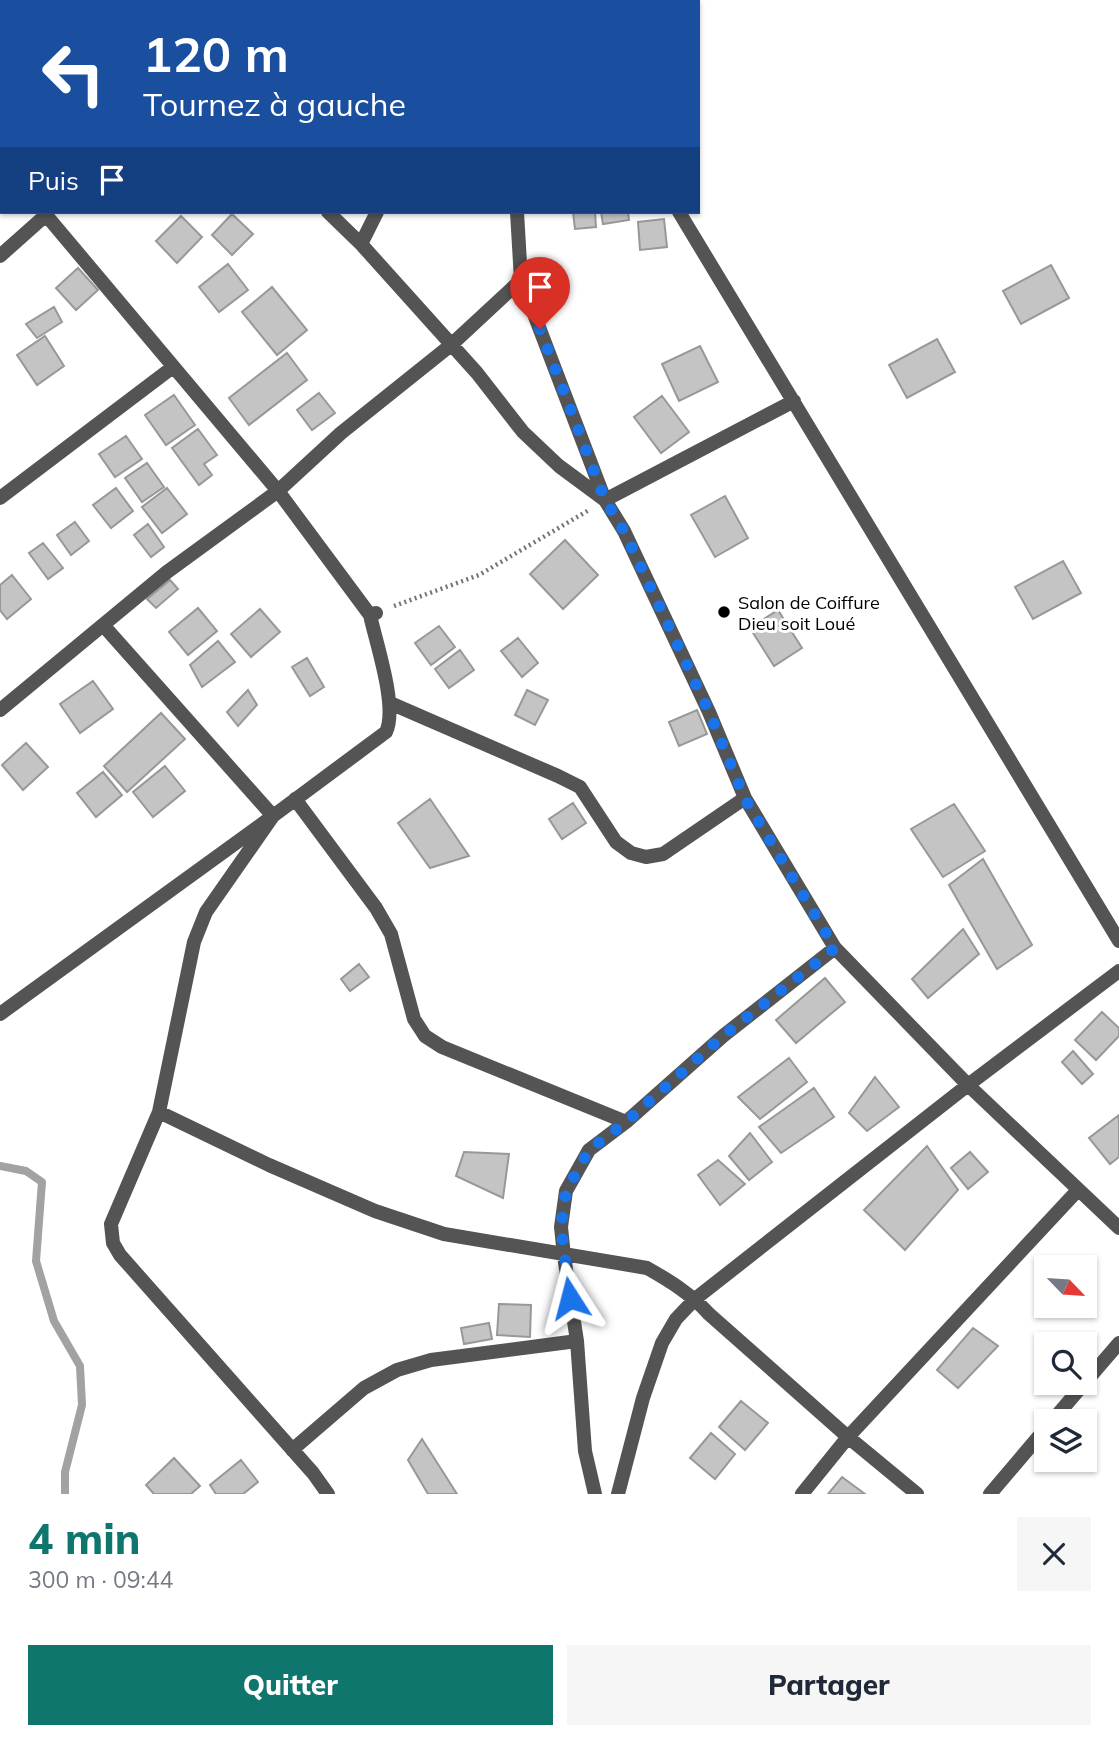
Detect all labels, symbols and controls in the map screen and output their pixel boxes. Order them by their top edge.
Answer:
text: 120 m [143,23,289,84]
icon: left [28,28,119,119]
text: Tournez à gauche [143,84,406,124]
icon: arrive [93,161,131,199]
text: Puis [28,164,79,197]
pin [510,257,570,329]
icon: arrive [521,268,559,306]
place label: Salon de Coiffure Dieu soit Loué [738,591,880,635]
marker: Salon de Coiffure Dieu soit Loué [716,604,732,620]
north arrow [1034,1255,1097,1318]
map controls [1034,1255,1097,1472]
position arrow [533,1261,607,1335]
button: search [1034,1332,1097,1395]
button: layers [1034,1409,1097,1472]
text: 4 min [28,1512,141,1565]
button: close [1017,1517,1091,1591]
text: 300 m · 09:44 [28,1565,173,1594]
button: Quitter [28,1645,553,1725]
button: Partager [567,1645,1091,1725]

